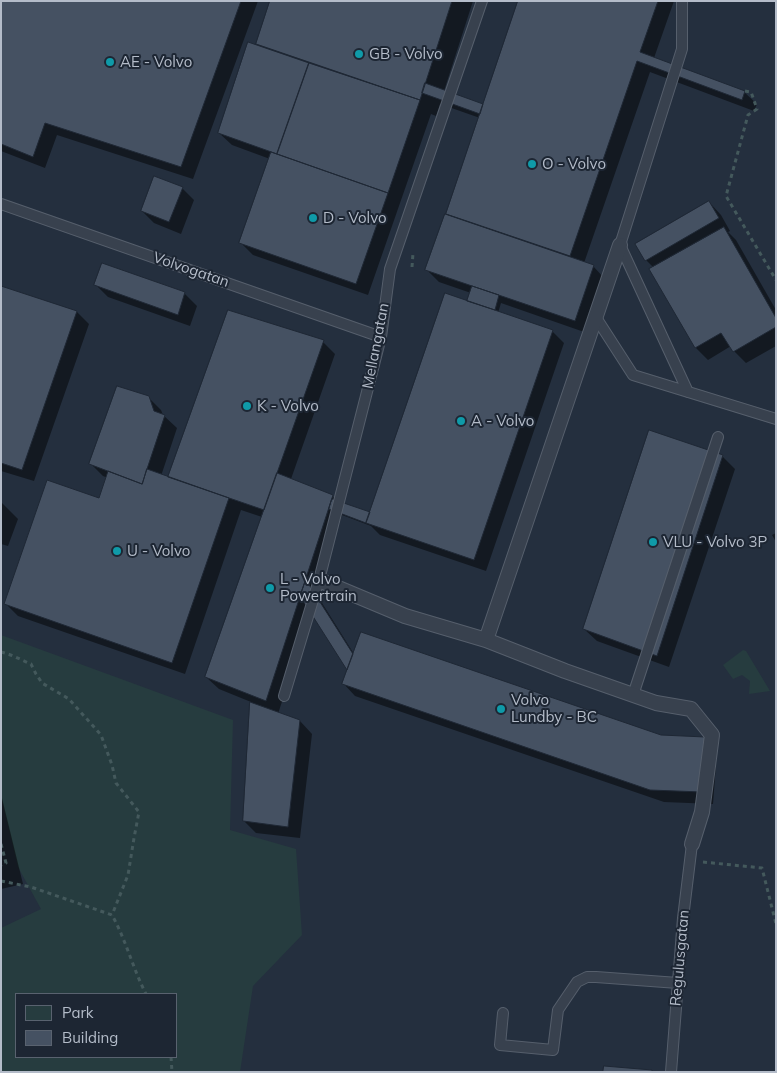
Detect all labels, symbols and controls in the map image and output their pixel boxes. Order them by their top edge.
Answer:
place label: GB - Volvo [369,45,443,63]
marker: GB - Volvo [353,48,365,60]
place label: AE - Volvo [120,53,192,71]
marker: AE - Volvo [104,56,116,68]
place label: O - Volvo [542,155,606,173]
marker: O - Volvo [526,158,538,170]
place label: D - Volvo [323,209,387,227]
marker: D - Volvo [307,212,319,224]
street label: Volvogatan [151,249,231,291]
street label: Mellangatan [359,302,393,390]
place label: K - Volvo [257,397,319,415]
marker: K - Volvo [241,400,253,412]
place label: A - Volvo [471,412,534,430]
marker: A - Volvo [455,415,467,427]
place label: VLU - Volvo 3P [663,533,767,551]
marker: VLU - Volvo 3P [647,536,659,548]
place label: U - Volvo [127,542,190,560]
marker: U - Volvo [111,545,123,557]
place label: L - Volvo Powertrain [280,570,357,605]
marker: L - Volvo Powertrain [264,582,276,594]
place label: Volvo Lundby - BC [511,691,597,726]
marker: Volvo Lundby - BC [495,703,507,715]
street label: Regulusgatan [667,909,693,1007]
legend [15,993,178,1058]
text: Park [62,1003,94,1022]
text: Building [62,1028,118,1047]

